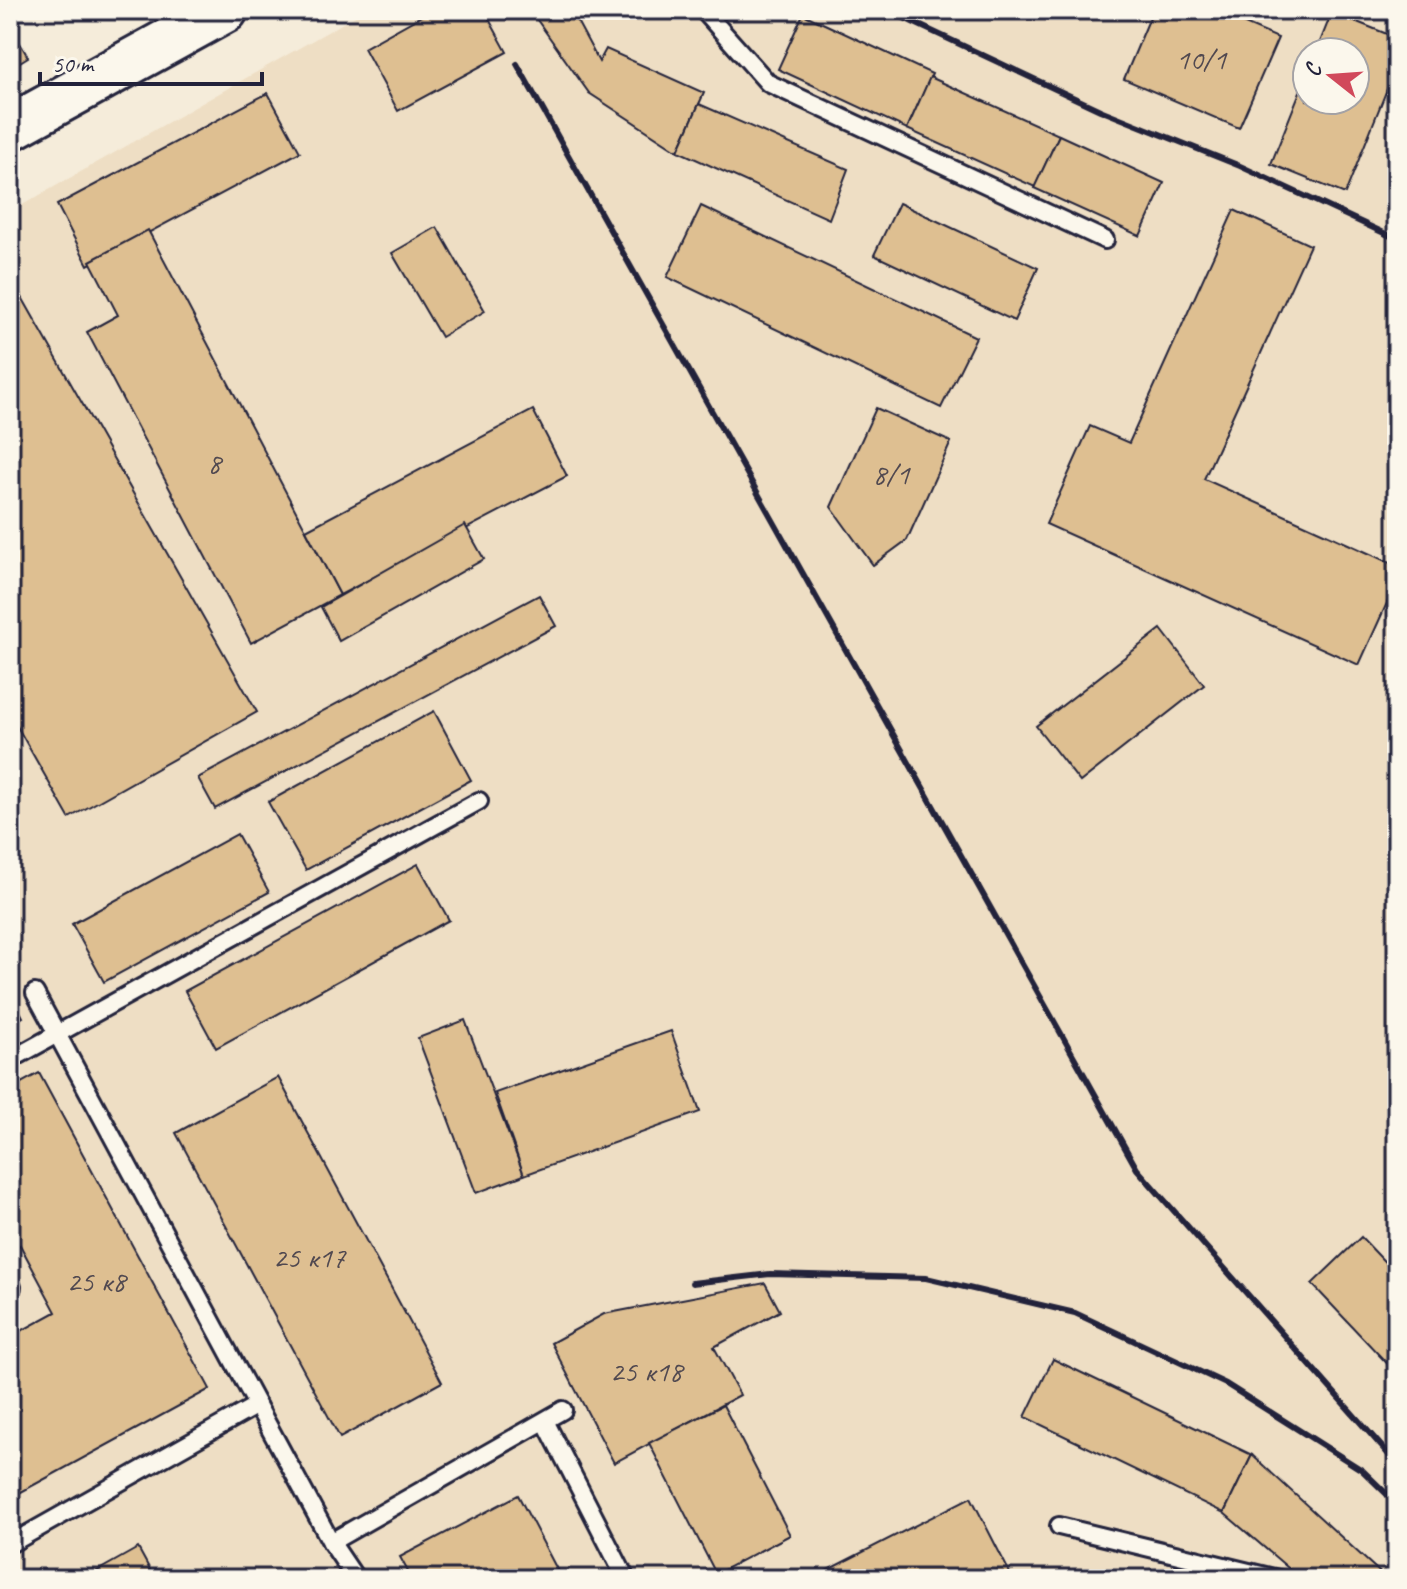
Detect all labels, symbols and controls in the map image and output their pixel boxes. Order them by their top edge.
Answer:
scale bar [40,36,262,86]
north arrow [1291,36,1371,116]
house number: 10/1 [1176,40,1228,78]
text: 50 m [52,49,95,79]
text: С [1298,58,1329,80]
house number: 8 [207,444,223,482]
house number: 8/1 [873,455,911,493]
house number: 25 к17 [273,1238,347,1276]
house number: 25 к8 [67,1262,128,1300]
house number: 25 к18 [610,1352,685,1390]

